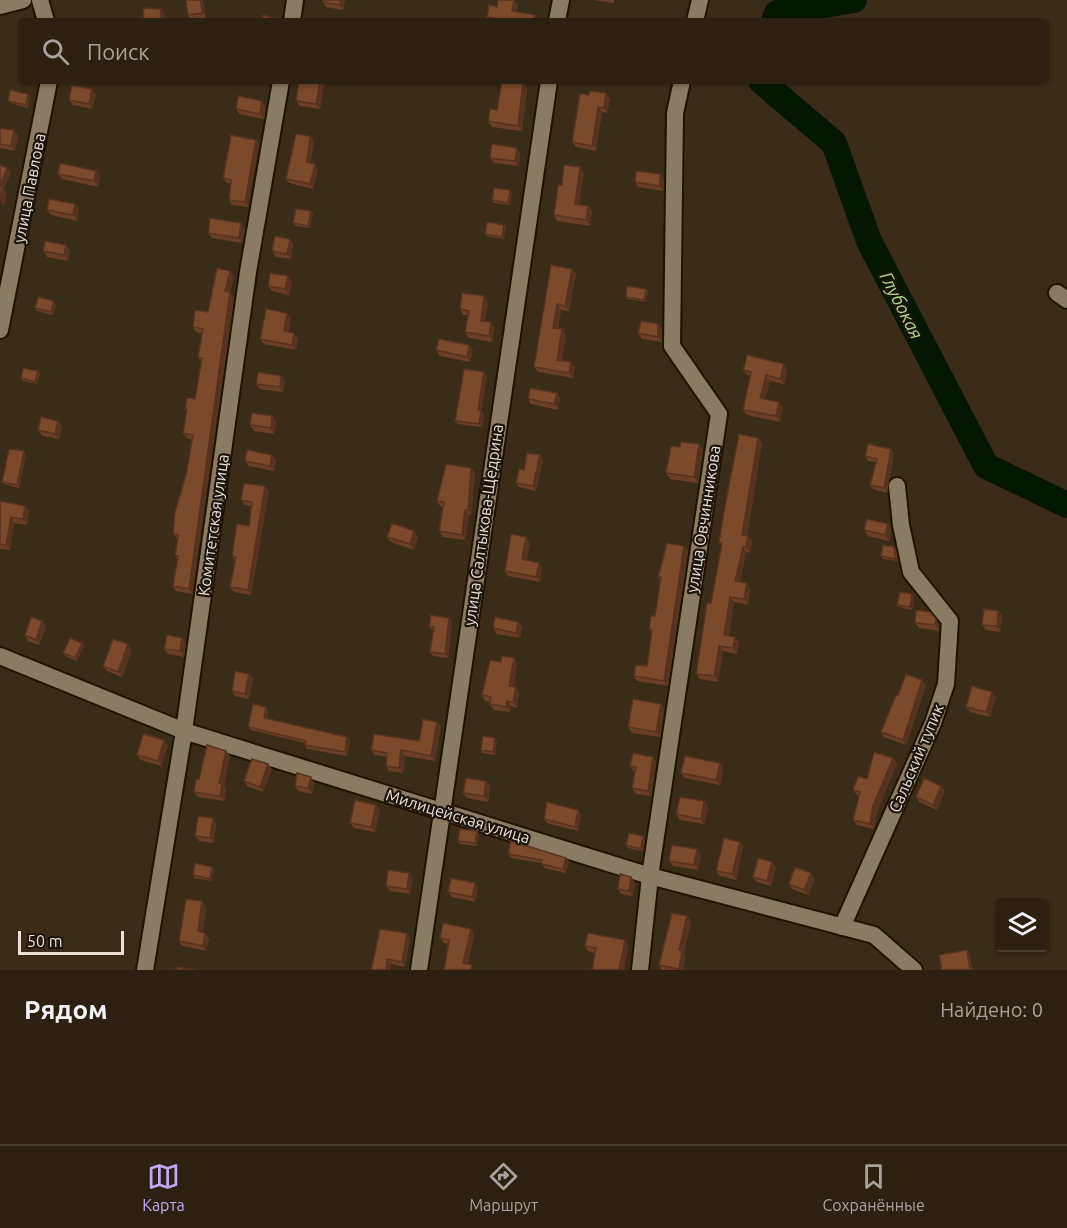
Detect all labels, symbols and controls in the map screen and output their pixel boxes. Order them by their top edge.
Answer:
search box [18,18,1049,84]
icon: search [39,35,72,68]
text: Поиск [87,39,150,64]
street label: улица Павлова [10,132,48,244]
water label: Глубокая [877,268,927,342]
street label: улица Салтыкова-Щедрина [460,423,506,627]
street label: улица Овчинникова [682,444,724,594]
street label: Комитетская улица [194,453,232,597]
street label: Сальский тупик [885,701,947,815]
street label: Милицейская улица [384,785,532,847]
map controls [995,898,1049,952]
button: layers [995,898,1049,952]
scale bar [18,928,124,956]
text: 50 m [27,932,63,950]
text: Рядом [24,995,108,1024]
text: Найдено: 0 [940,998,1043,1021]
tab: Карта [142,1160,185,1214]
tab: Маршрут [469,1160,538,1214]
tab: Сохранённые [823,1160,925,1214]

